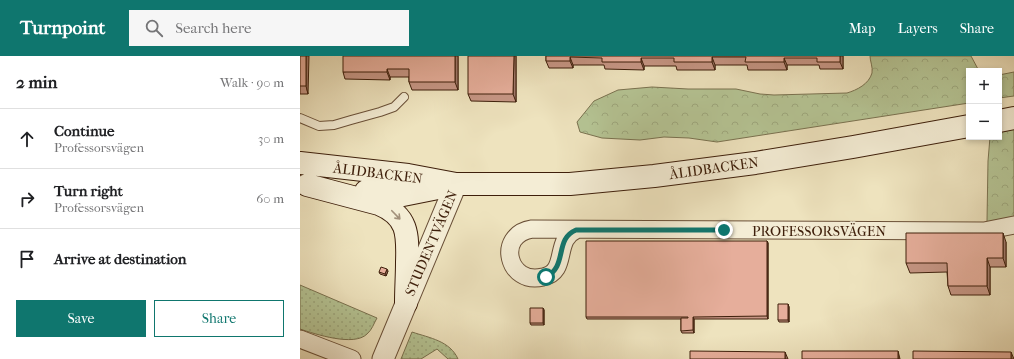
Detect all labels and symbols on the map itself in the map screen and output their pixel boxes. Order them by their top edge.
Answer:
street label: ÅLIDBACKEN [667,153,760,183]
street label: ÅLIDBACKEN [331,158,424,187]
street label: STUDENTVÄGEN [402,188,461,298]
one-way arrow [391,210,401,220]
route end [715,221,733,239]
street label: PROFESSORSVÄGEN [752,223,886,240]
route start [537,268,555,286]

